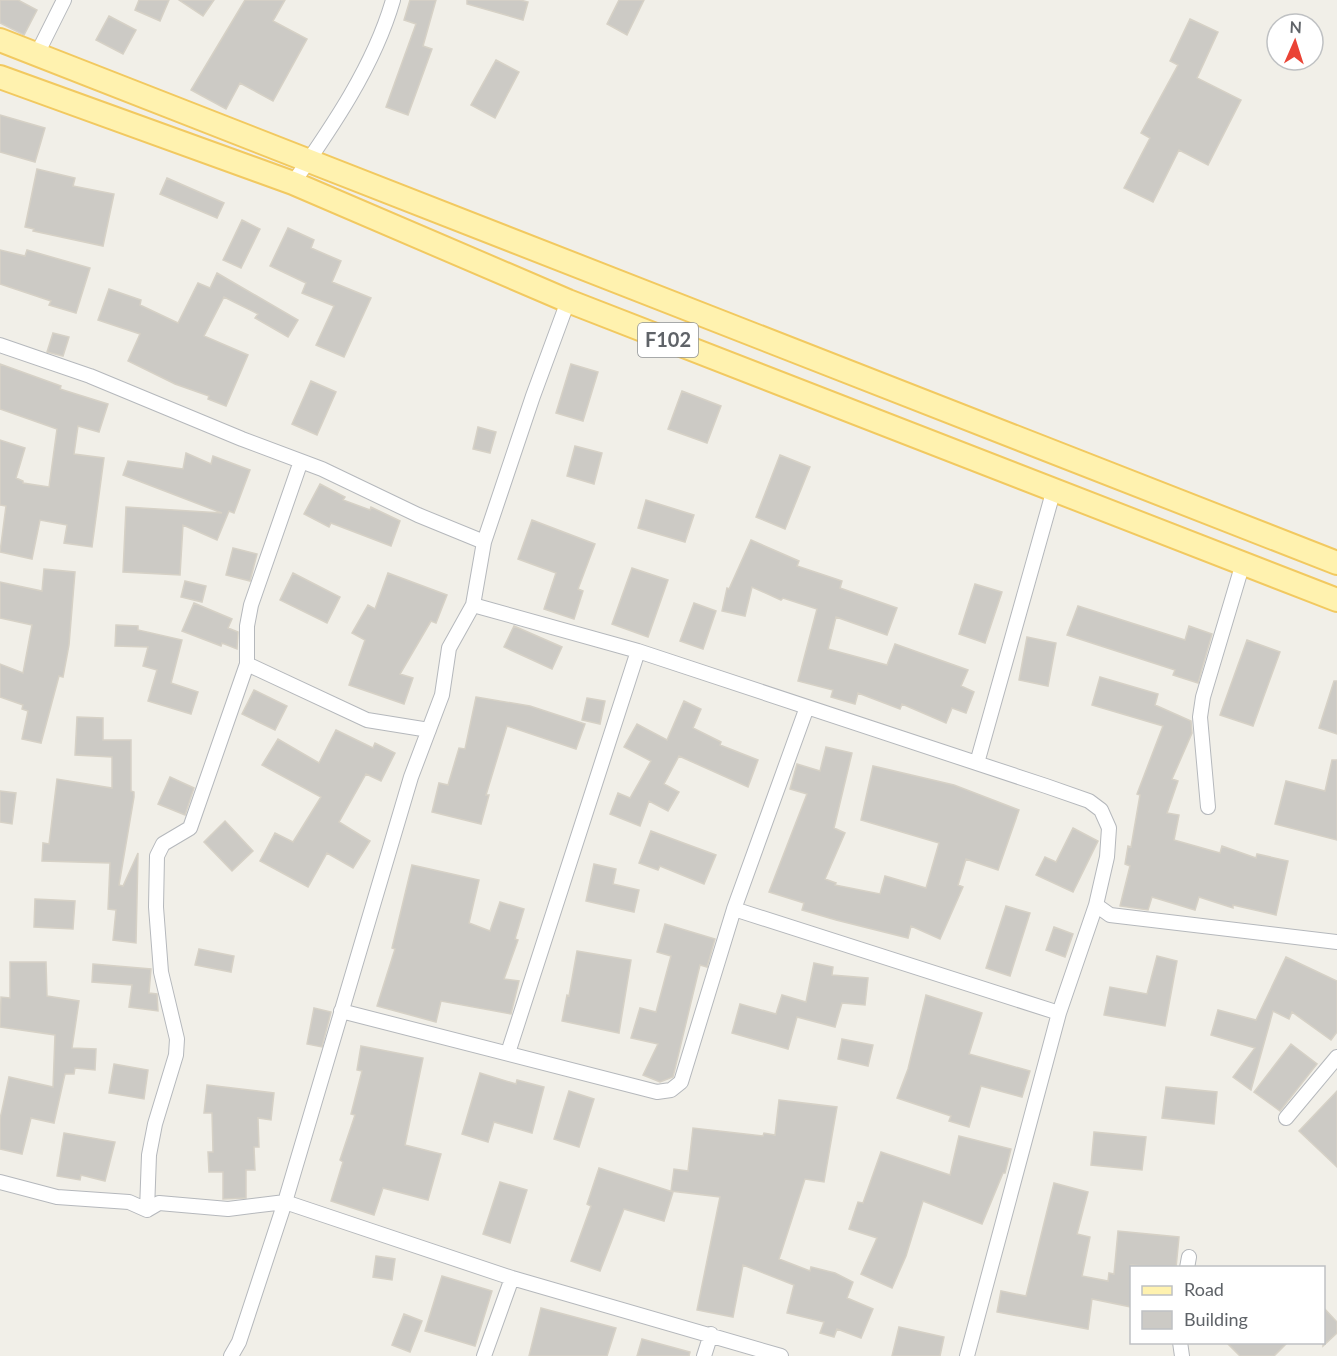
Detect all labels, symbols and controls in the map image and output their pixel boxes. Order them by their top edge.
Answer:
north arrow [1265,12,1325,72]
text: N [1289,17,1302,36]
road number: F102 [638,323,698,357]
legend [1130,1266,1325,1344]
text: Road [1184,1278,1224,1300]
text: Building [1184,1308,1248,1330]

